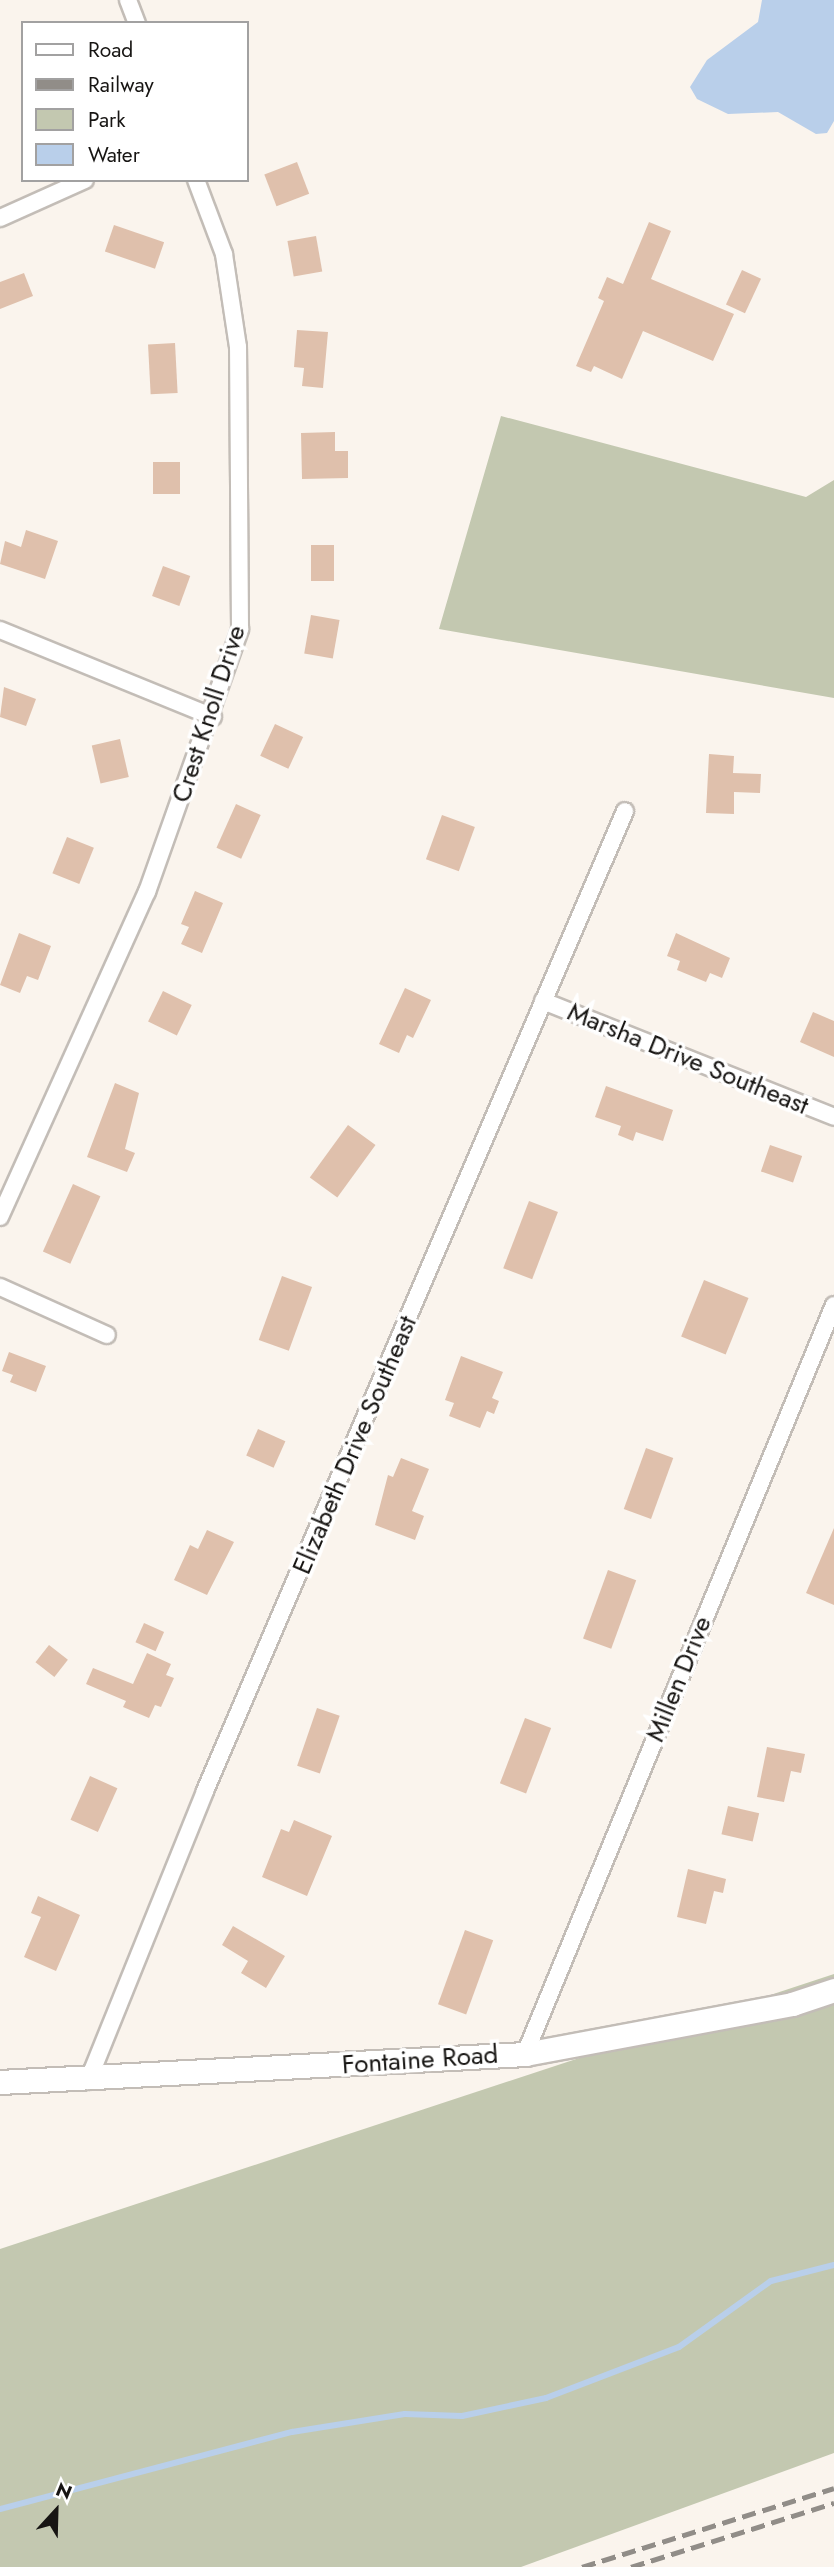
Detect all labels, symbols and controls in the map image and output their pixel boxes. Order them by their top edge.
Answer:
legend [21,21,248,182]
text: Road [88,35,133,65]
text: Railway [88,70,154,100]
text: Park [88,105,125,135]
text: Water [88,140,140,170]
street label: Crest Knoll Drive [166,622,252,806]
street label: Marsha Drive Southeast [563,996,813,1122]
street label: Elizabeth Drive Southeast [286,1311,424,1579]
street label: Millen Drive [640,1612,718,1746]
street label: Fontaine Road [341,2039,499,2081]
north arrow [21,2476,91,2546]
text: N [52,2476,76,2506]

